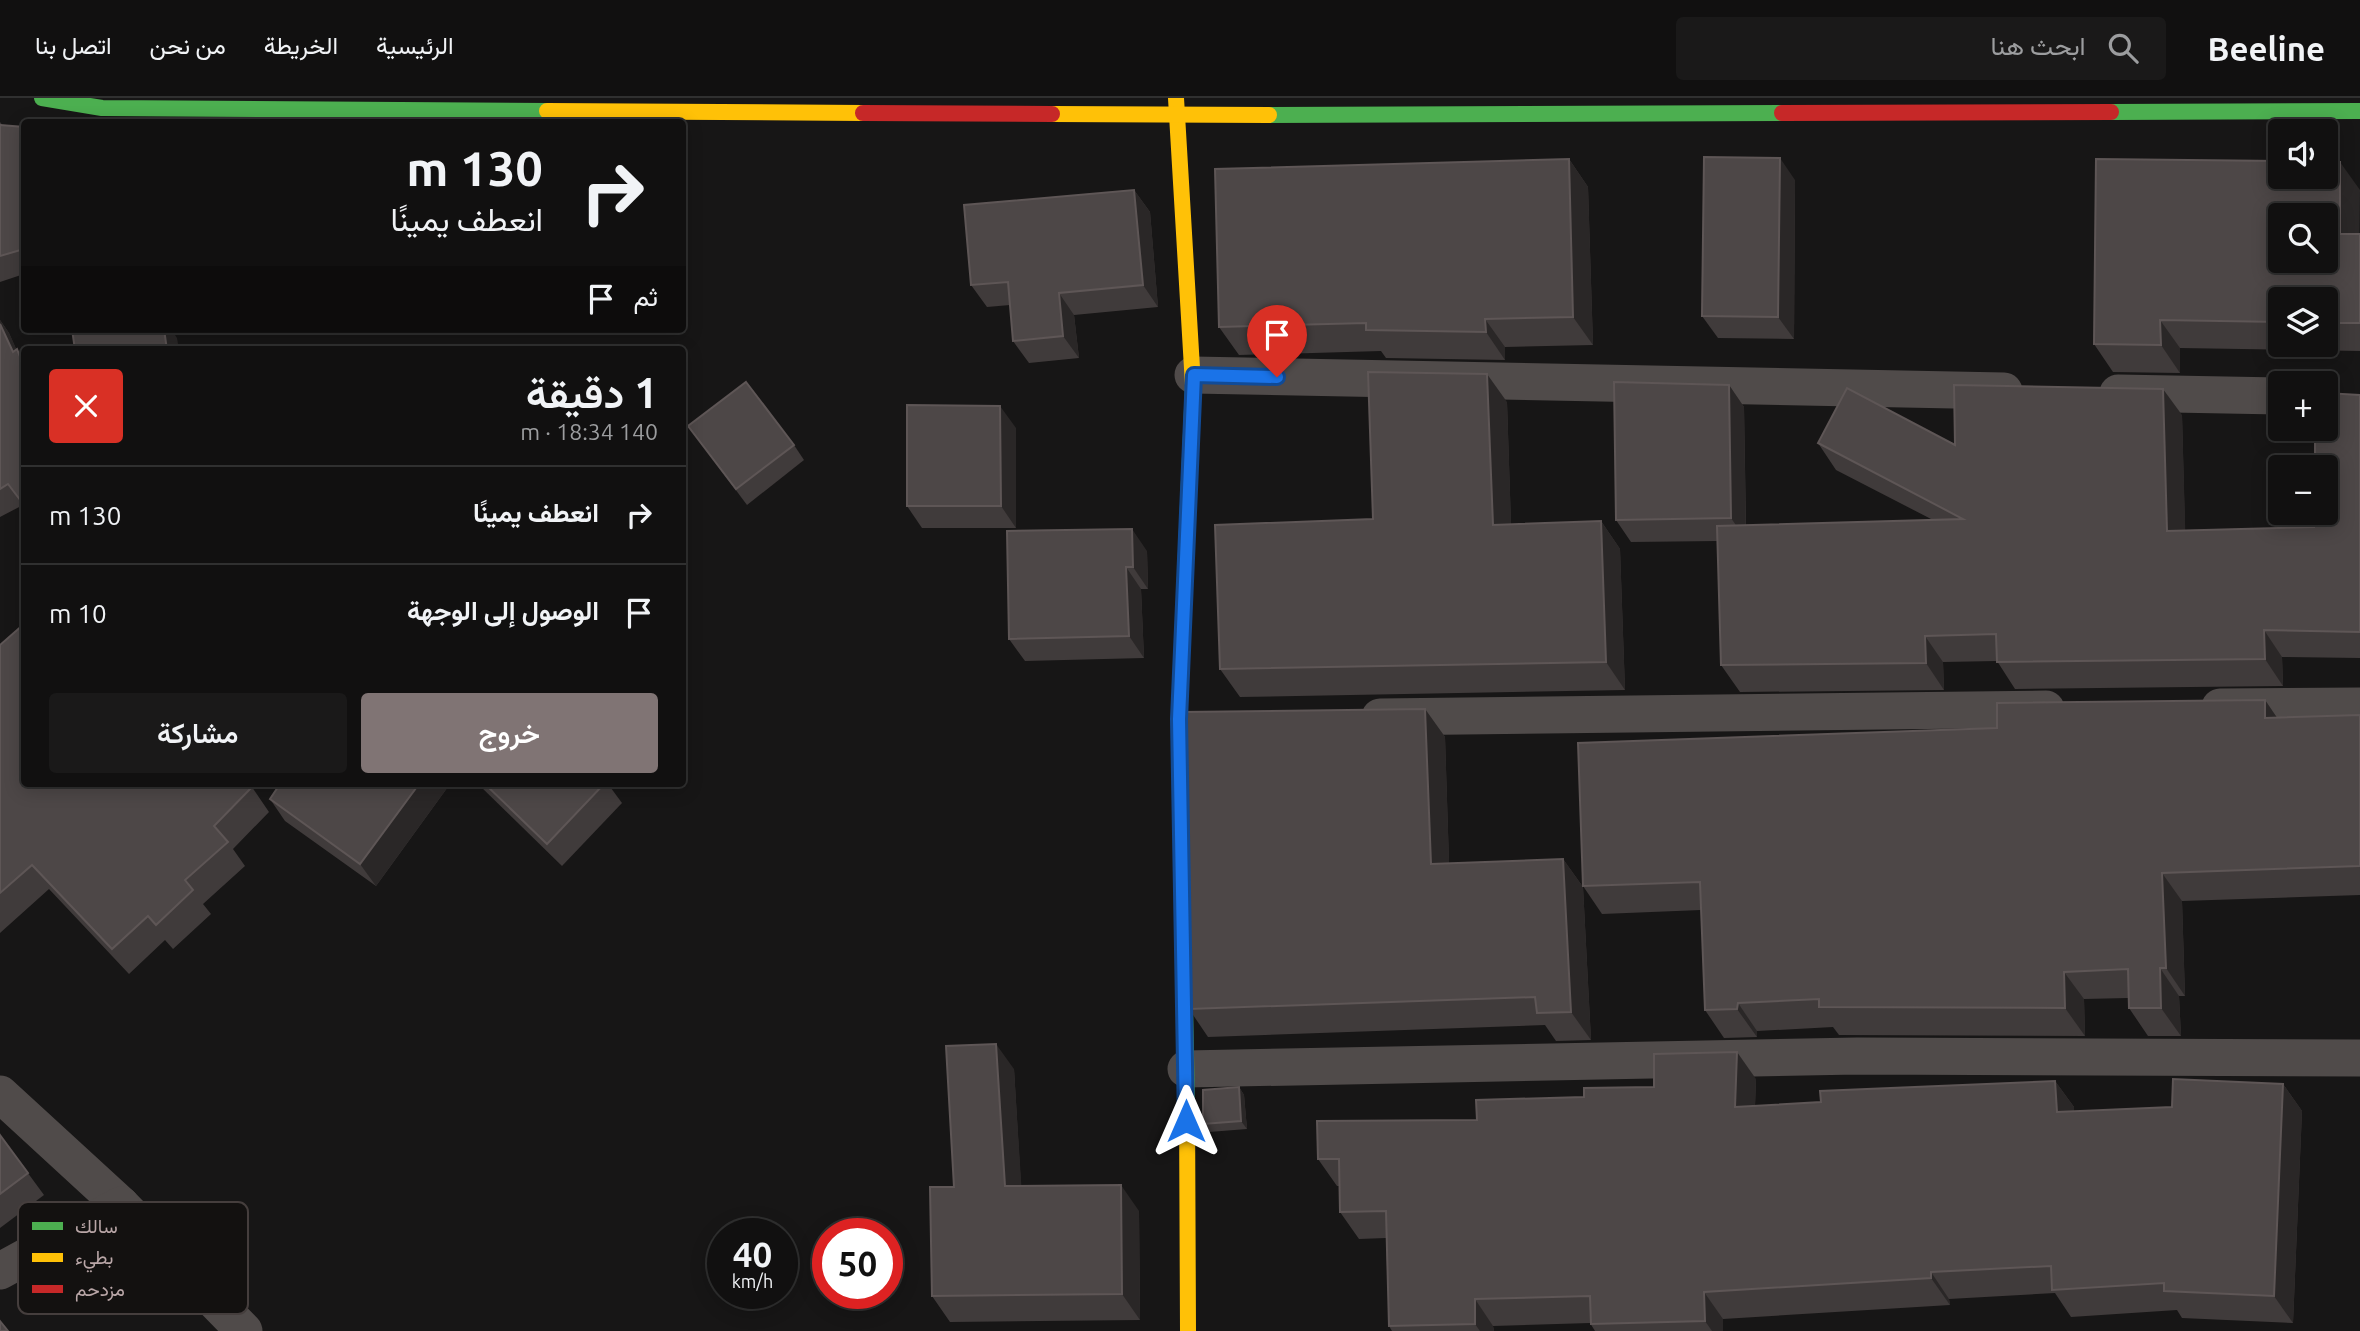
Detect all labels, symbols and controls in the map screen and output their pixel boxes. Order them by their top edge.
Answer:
search box [1676,17,2166,80]
icon: search [2104,29,2142,67]
text: Beeline [2208,30,2325,67]
text: ابحث هنا [1990,31,2086,60]
text: اتصل بنا [35,32,112,59]
text: من نحن [150,32,226,59]
text: الخريطة [264,32,338,59]
text: الرئيسية [376,32,454,59]
map controls [2268,119,2338,525]
button: sound [2268,119,2338,189]
text: 130 m [406,140,543,195]
icon: right [567,147,658,238]
text: انعطف يمينًا [390,201,543,237]
button: search [2268,203,2338,273]
icon: arrive [582,280,620,318]
text: ثم [634,282,658,311]
button: layers [2268,287,2338,357]
pin [1247,305,1307,377]
icon: arrive [1258,316,1296,354]
button: close [49,369,123,443]
text: 1 دقيقة [526,369,658,416]
button: + [2268,371,2338,441]
text: 140 m · 18:34 [520,419,658,444]
button: − [2268,455,2338,525]
icon: right [620,496,658,534]
text: انعطف يمينًا [473,498,599,527]
text: 130 m [49,501,121,530]
icon: arrive [620,594,658,632]
text: الوصول إلى الوجهة [407,596,599,625]
text: 10 m [49,599,107,628]
button: مشاركة [49,693,347,773]
button: خروج [361,693,658,773]
position arrow [1149,1084,1223,1158]
legend [18,1202,248,1314]
text: سالك [75,1215,118,1237]
speed limit sign: 50 [812,1218,903,1309]
text: 40 [733,1234,772,1274]
text: بطيء [75,1246,113,1273]
text: km/h [732,1271,773,1291]
text: مزدحم [75,1278,125,1302]

